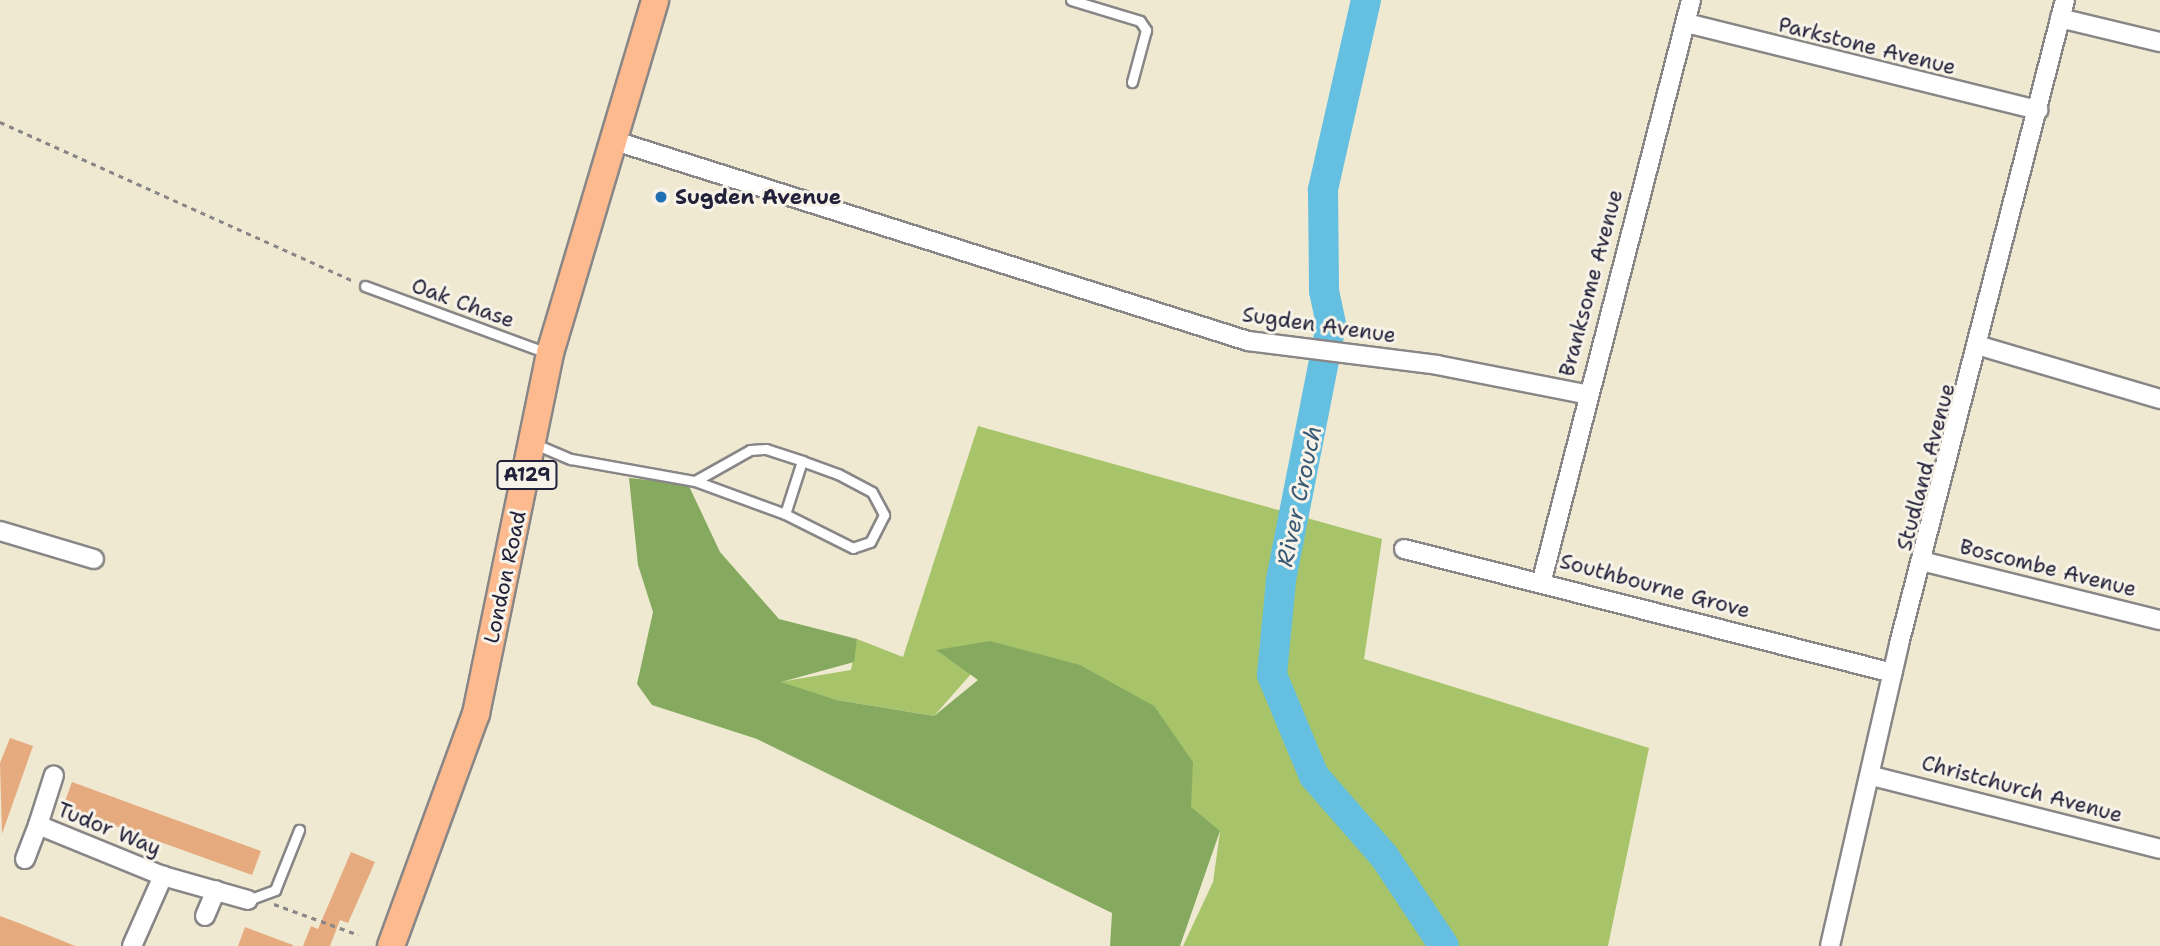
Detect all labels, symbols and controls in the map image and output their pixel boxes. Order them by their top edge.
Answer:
street label: Parkstone Avenue [1776,12,1958,80]
place label: Sugden Avenue [675,184,841,210]
street label: Branksome Avenue [1554,187,1628,379]
marker: Sugden Avenue [653,189,669,205]
street label: Oak Chase [408,273,518,333]
street label: Sugden Avenue [1241,302,1397,348]
street label: Studland Avenue [1892,381,1960,553]
water label: River Crouch [1271,423,1327,569]
road number: A129 [496,460,558,490]
street label: London Road [479,508,531,646]
street label: Boscombe Avenue [1957,534,2139,602]
street label: Southbourne Grove [1557,548,1753,624]
street label: Christchurch Avenue [1919,750,2125,828]
street label: Tudor Way [54,797,164,861]

